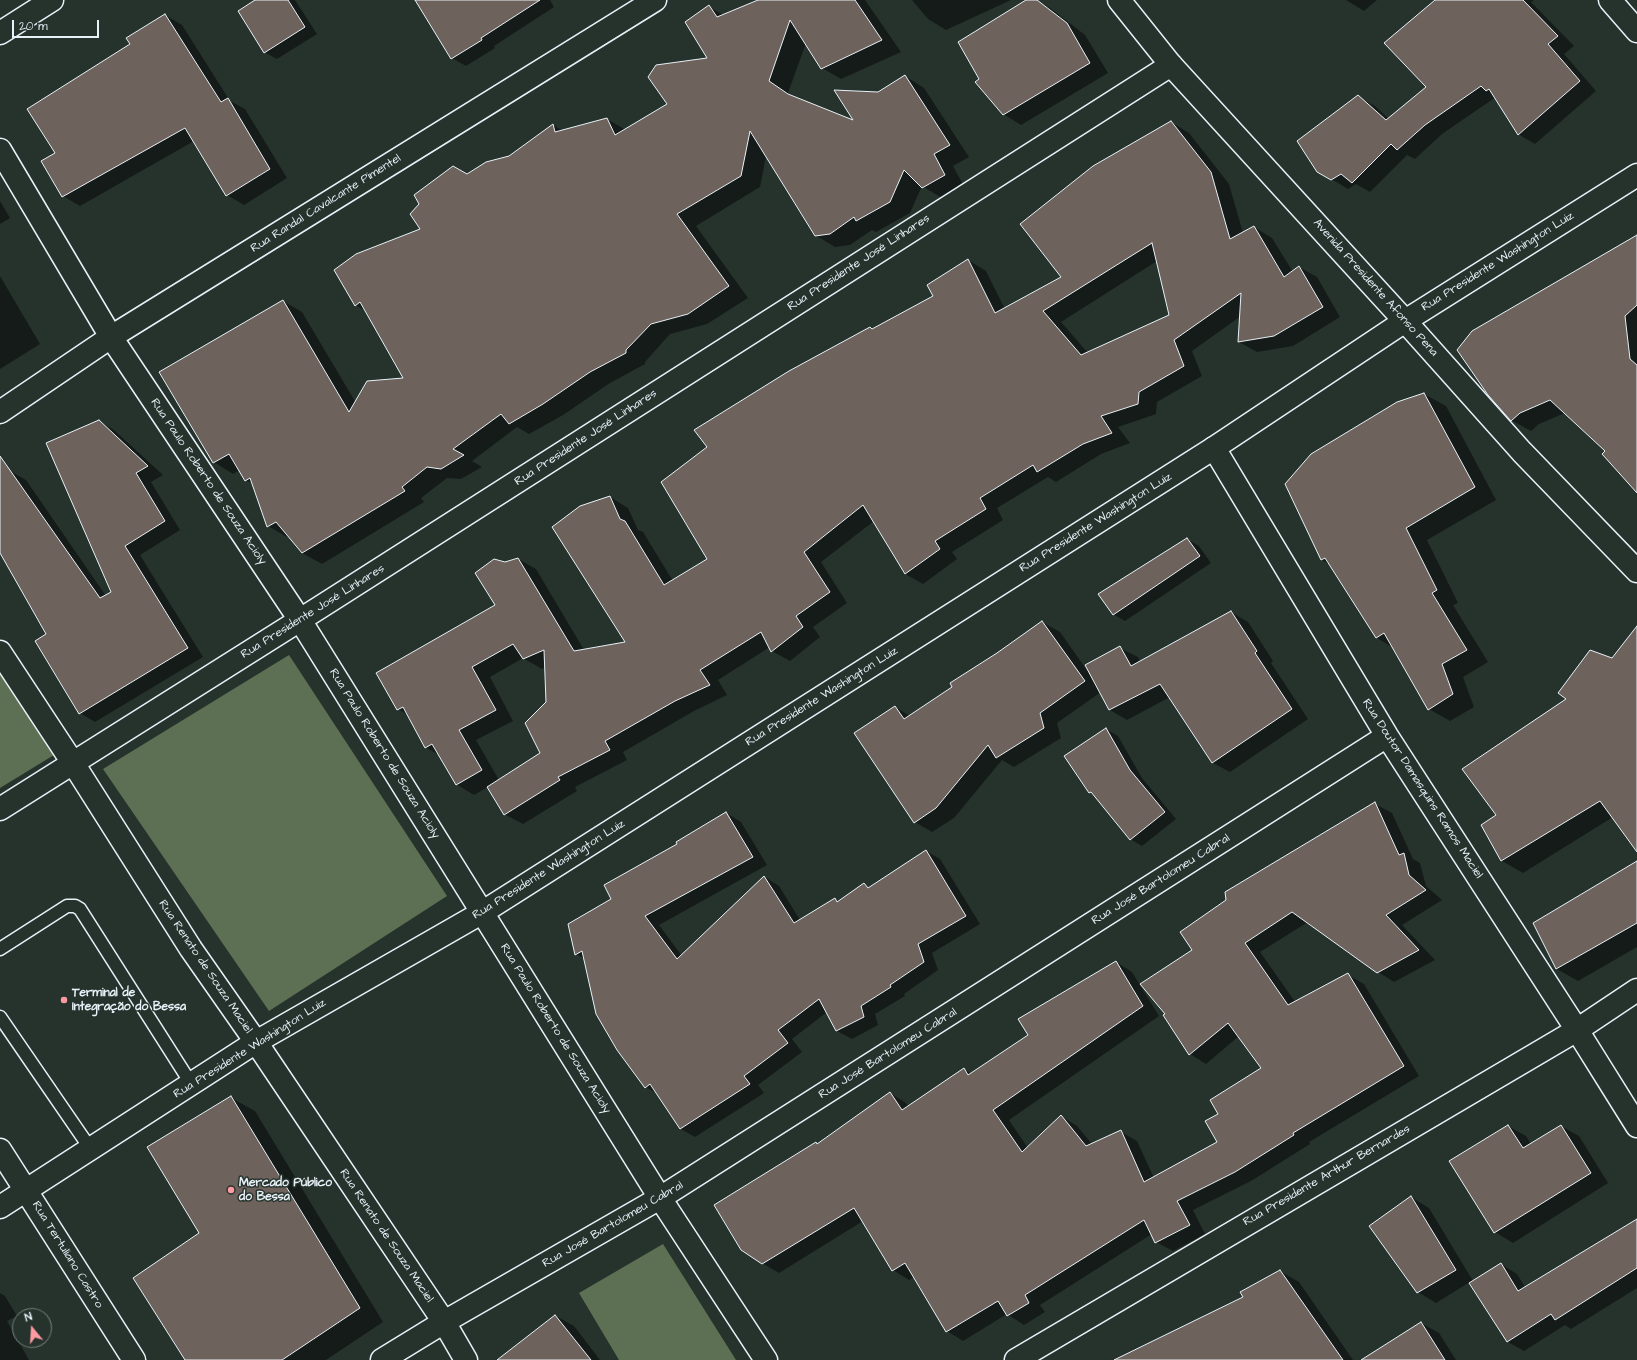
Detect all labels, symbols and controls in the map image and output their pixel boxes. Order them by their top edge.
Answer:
scale bar [14,12,101,38]
text: 20 m [19,18,48,35]
street label: Rua Randal Cavalcante Pimentel [248,152,404,256]
street label: Rua Presidente Washington Luiz [1419,209,1577,315]
street label: Rua Presidente José Linhares [785,212,933,314]
street label: Avenida Presidente Afonso Pena [1309,216,1441,360]
street label: Rua Presidente José Linhares [512,387,660,489]
street label: Rua Paulo Roberto de Souza Acioly [147,396,269,568]
street label: Rua Presidente Washington Luiz [1017,470,1175,576]
street label: Rua Presidente José Linhares [239,562,387,662]
street label: Rua Presidente Washington Luiz [743,644,901,750]
street label: Rua Paulo Roberto de Souza Acioly [326,666,442,842]
street label: Rua Doutor Damasquins Ramos Maciel [1359,697,1485,881]
street label: Rua Presidente Washington Luiz [470,817,628,923]
street label: Rua José Bartolomeu Cabral [1089,831,1233,929]
street label: Rua Renato de Souza Maciel [155,898,255,1036]
street label: Rua Paulo Roberto de Souza Acioly [497,941,613,1117]
place label: Terminal de Integração do Bessa [72,986,186,1014]
marker: Terminal de Integração do Bessa [59,995,69,1005]
street label: Rua Presidente Washington Luiz [171,996,329,1102]
street label: Rua José Bartolomeu Cabral [816,1005,960,1103]
street label: Rua Presidente Arthur Bernardes [1241,1122,1413,1230]
street label: Rua Renato de Souza Maciel [336,1167,436,1305]
place label: Mercado Público do Bessa [239,1176,332,1204]
street label: Rua José Bartolomeu Cabral [540,1179,686,1271]
marker: Mercado Público do Bessa [226,1185,236,1195]
street label: Rua Tertuliano Castro [28,1199,106,1311]
north arrow [12,1308,52,1348]
text: N [23,1309,34,1325]

